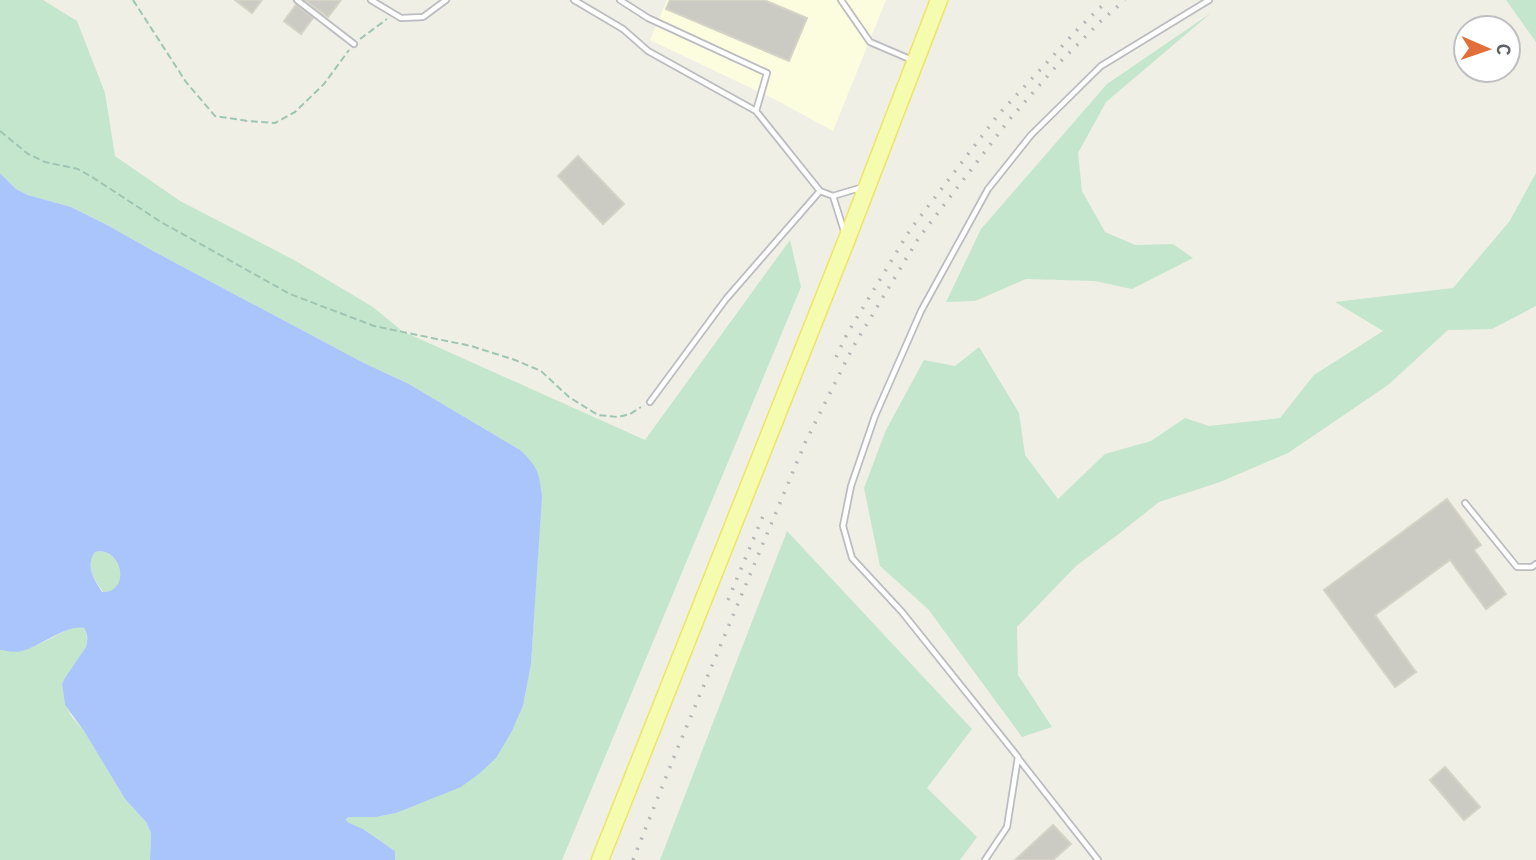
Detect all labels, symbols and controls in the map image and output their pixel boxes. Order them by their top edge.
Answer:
north arrow [1452,14,1522,84]
text: С [1490,43,1514,56]

